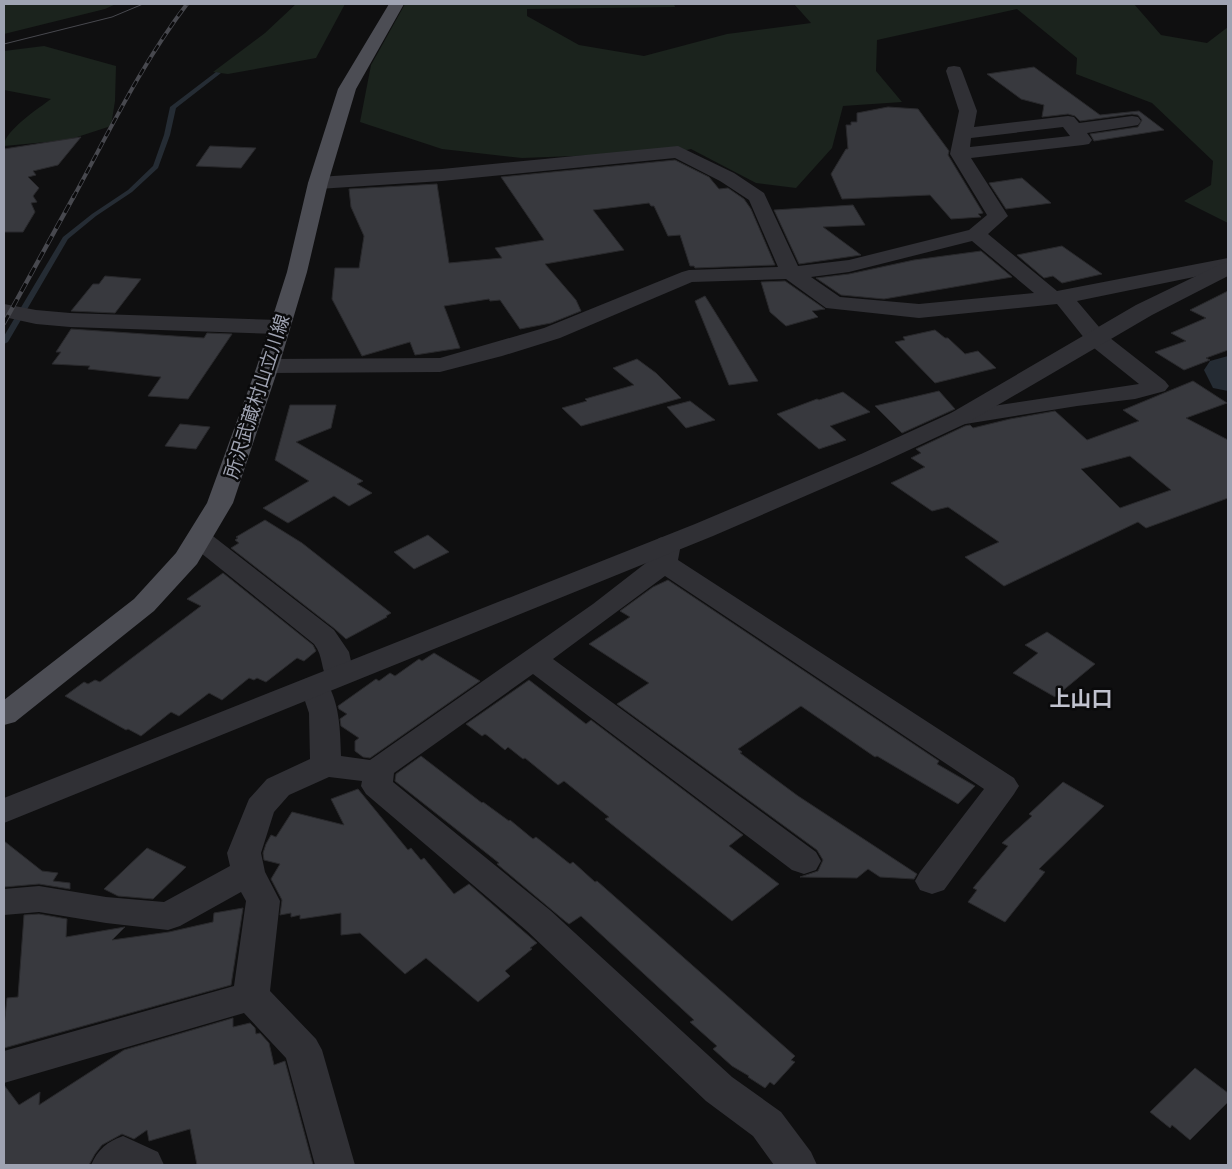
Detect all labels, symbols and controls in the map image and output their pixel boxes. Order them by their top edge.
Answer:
street label: 所沢武蔵村山立川線 [219,311,293,481]
district label: 上山口 [1050,685,1113,710]

